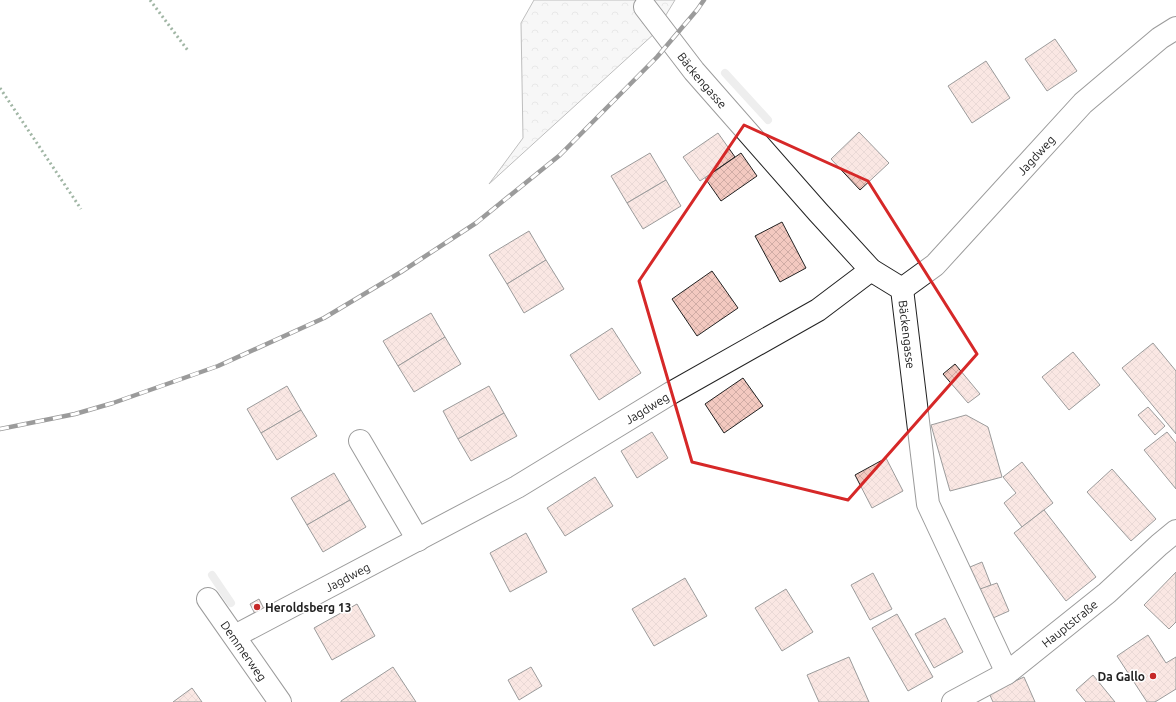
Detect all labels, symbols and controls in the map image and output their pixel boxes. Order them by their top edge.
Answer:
street label: Bäckengasse [675,50,730,110]
street label: Jagdweg [1014,132,1057,177]
street label: Bäckengasse [897,299,918,369]
street label: Jagdweg [623,390,671,426]
street label: Jagdweg [323,560,372,594]
street label: Hauptstraße [1039,597,1100,649]
place label: Heroldsberg 13 [265,601,352,614]
marker: Heroldsberg 13 [252,602,262,612]
street label: Demmerweg [219,618,270,683]
place label: Da Gallo [1098,670,1145,683]
marker: Da Gallo [1148,671,1158,681]

